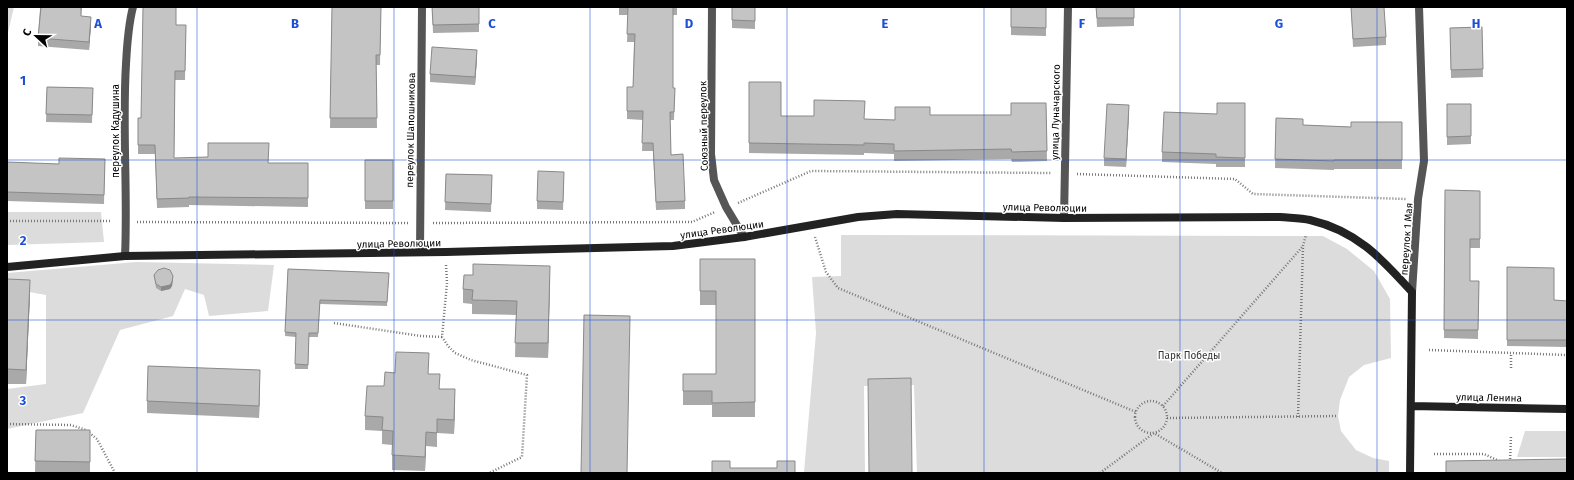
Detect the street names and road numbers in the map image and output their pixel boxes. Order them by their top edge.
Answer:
street label: улица Луначарского [1049,64,1063,160]
street label: переулок Шапошникова [404,72,418,188]
street label: Союзный переулок [697,80,711,171]
street label: переулок Кадушина [110,84,122,178]
street label: улица Революции [1003,201,1087,215]
street label: переулок 1 Мая [1398,202,1416,276]
street label: улица Революции [680,218,765,242]
street label: улица Революции [357,237,441,251]
street label: улица Ленина [1456,391,1522,405]

